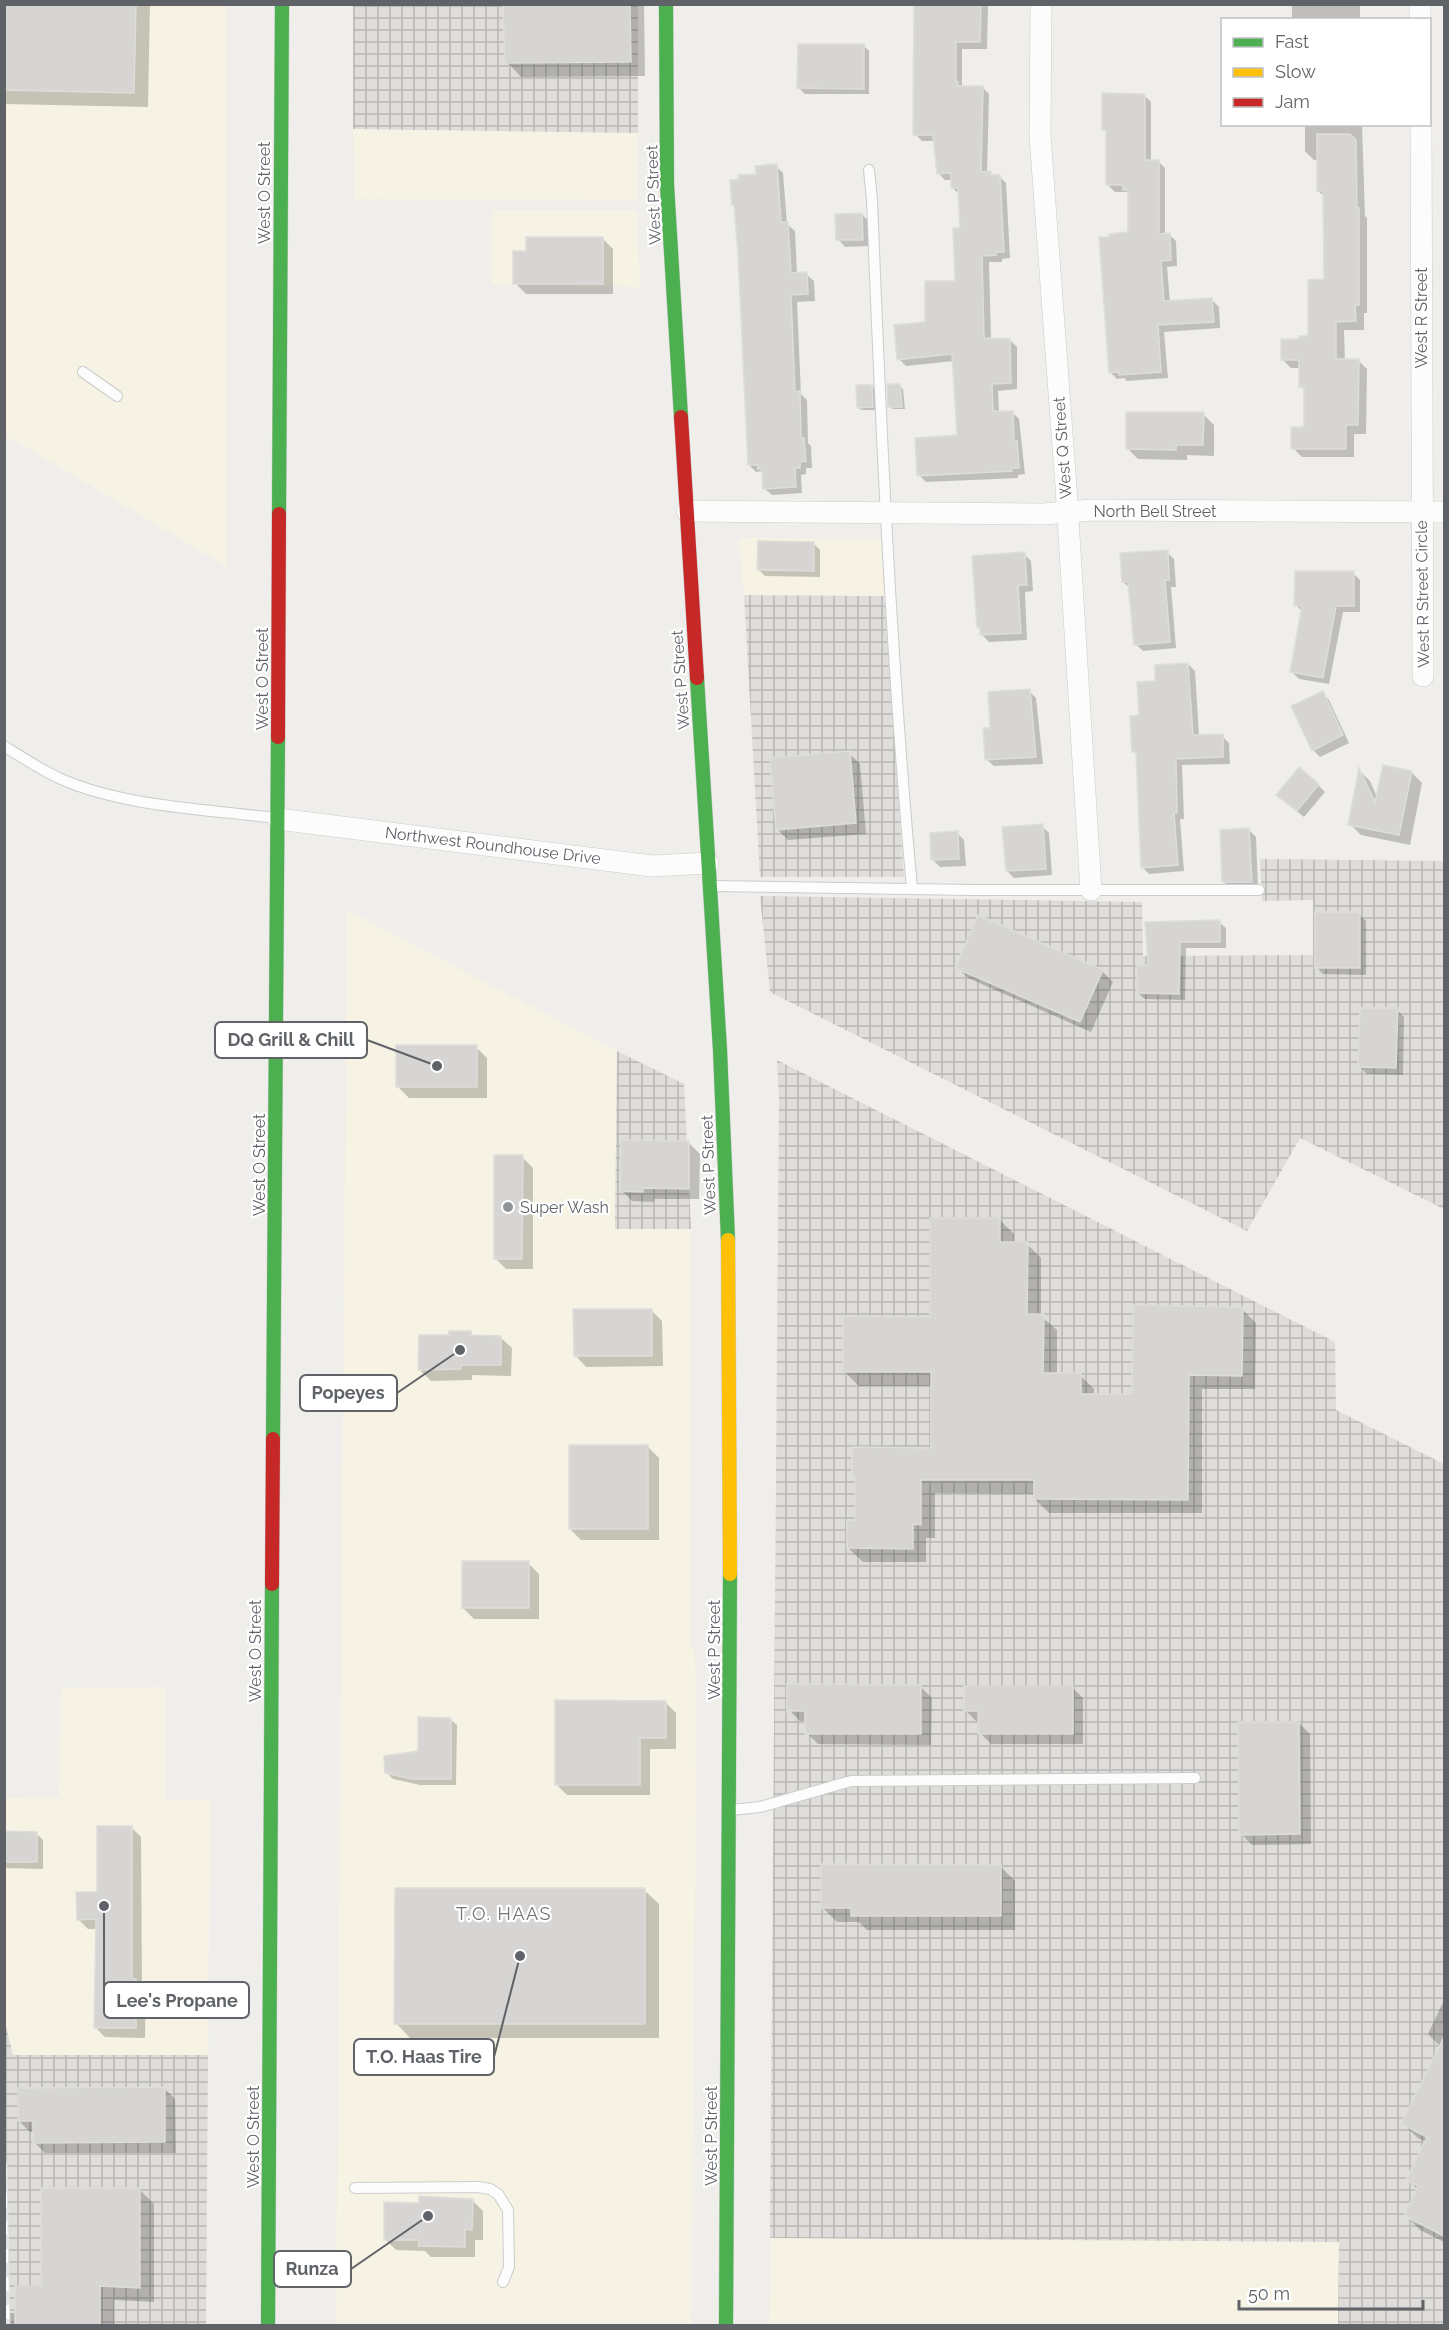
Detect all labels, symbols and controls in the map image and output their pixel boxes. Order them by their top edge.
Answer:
legend [1221,18,1431,126]
text: Fast [1275,31,1309,52]
text: Slow [1275,61,1316,82]
text: Jam [1275,91,1310,112]
street label: West O Street [255,141,274,244]
street label: West P Street [642,144,665,245]
street label: West R Street [1412,267,1431,369]
street label: West Q Street [1049,395,1076,500]
street label: North Bell Street [1094,502,1217,521]
street label: West R Street Circle [1412,520,1433,668]
street label: West O Street [253,627,272,730]
street label: West P Street [667,629,693,731]
street label: Northwest Roundhouse Drive [384,823,602,868]
callout: DQ Grill & Chill [215,1022,367,1058]
text: DQ Grill & Chill [227,1029,355,1050]
street label: West O Street [250,1113,269,1216]
street label: West P Street [697,1114,720,1215]
place label: Super Wash [520,1198,609,1217]
marker: Super Wash [501,1200,515,1214]
callout: Popeyes [300,1375,397,1411]
text: Popeyes [311,1382,385,1403]
street label: West O Street [246,1599,265,1702]
street label: West P Street [705,1599,724,1700]
district label: T.O. HAAS [456,1903,552,1924]
callout: Lee's Propane [104,1982,249,2018]
text: Lee's Propane [116,1990,238,2011]
callout: T.O. Haas Tire [354,2039,494,2075]
text: T.O. Haas Tire [366,2046,482,2067]
street label: West O Street [244,2085,263,2188]
street label: West P Street [702,2085,721,2186]
callout: Runza [274,2251,351,2287]
text: Runza [285,2258,339,2279]
scale bar [1239,2273,1424,2311]
text: 50 m [1248,2283,1290,2304]

